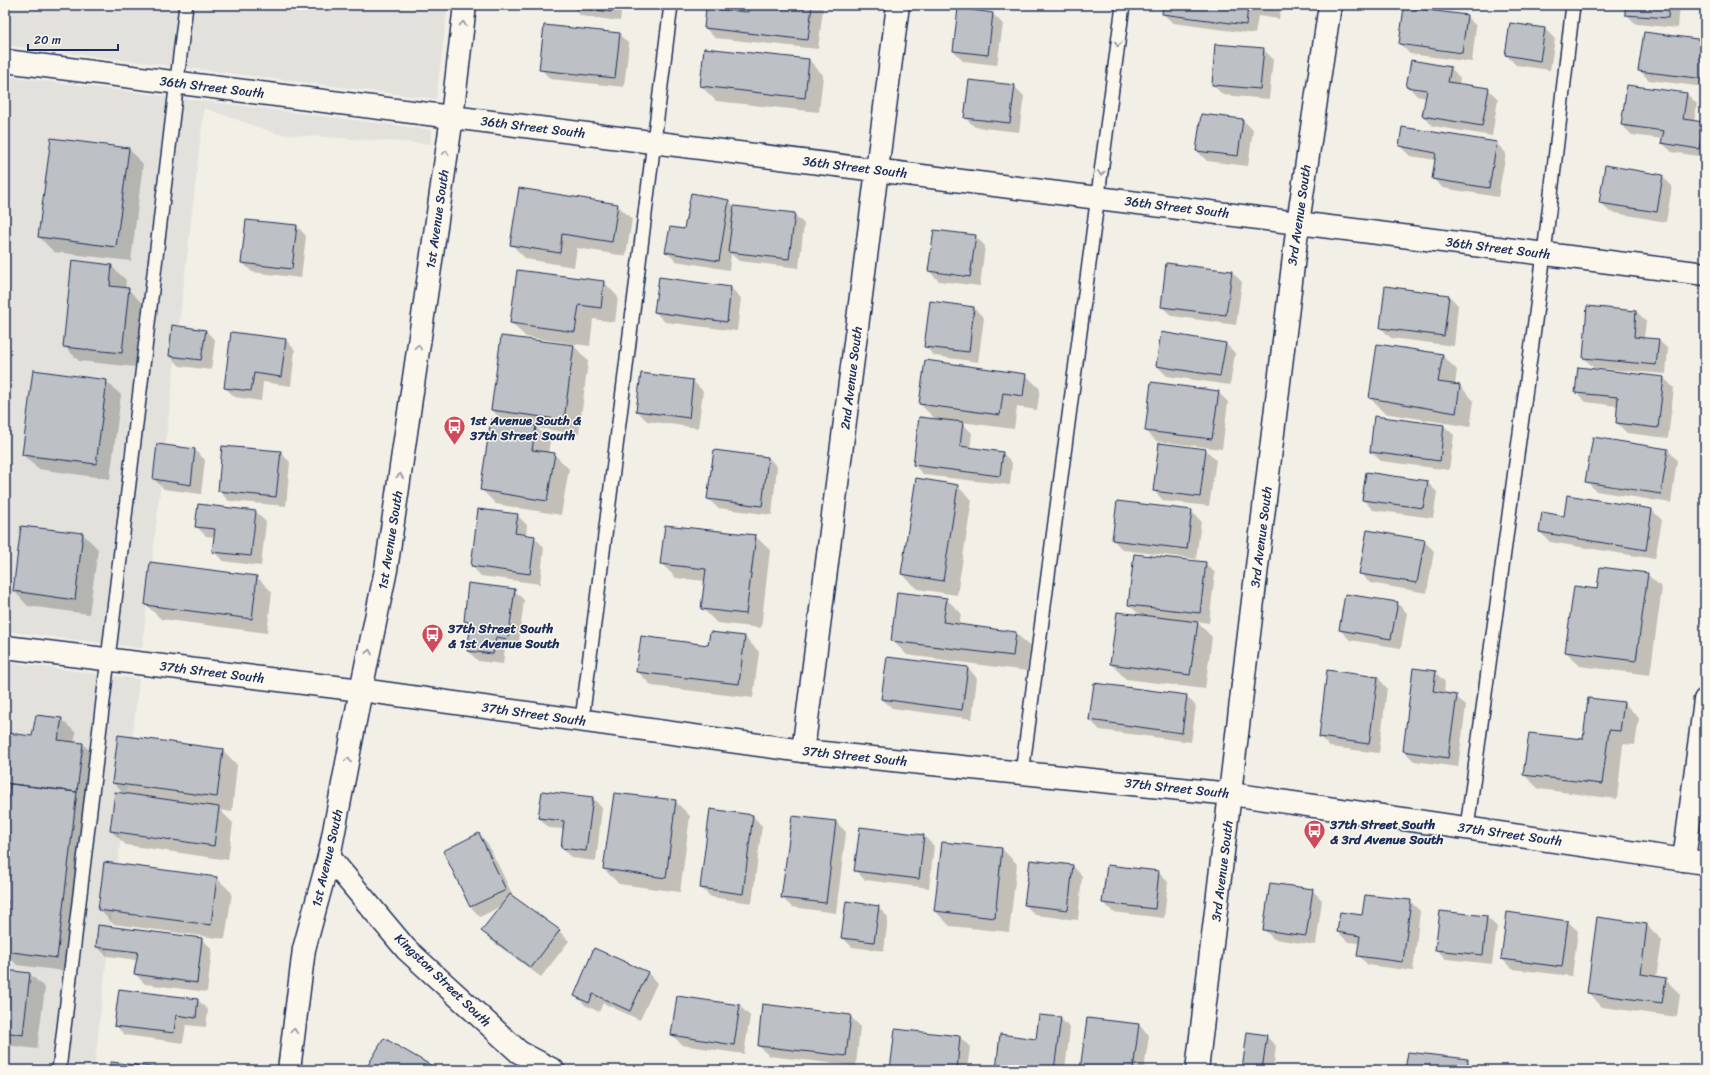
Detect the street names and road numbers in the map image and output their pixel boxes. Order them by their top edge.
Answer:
street label: 36th Street South [158,69,266,105]
street label: 36th Street South [479,109,587,145]
street label: 36th Street South [801,149,909,185]
street label: 3rd Avenue South [1281,163,1317,267]
street label: 1st Avenue South [419,168,455,270]
street label: 36th Street South [1123,189,1231,225]
street label: 36th Street South [1444,230,1552,266]
street label: 2nd Avenue South [833,325,869,431]
street label: 3rd Avenue South [1243,485,1279,589]
street label: 1st Avenue South [371,489,409,591]
street label: 37th Street South [158,654,266,690]
street label: 37th Street South [480,695,588,733]
street label: 37th Street South [801,739,909,773]
street label: 37th Street South [1123,771,1231,805]
street label: 1st Avenue South [305,807,349,909]
street label: 37th Street South [1456,815,1564,853]
street label: 3rd Avenue South [1204,819,1240,923]
street label: Kingston Street South [389,927,497,1033]

